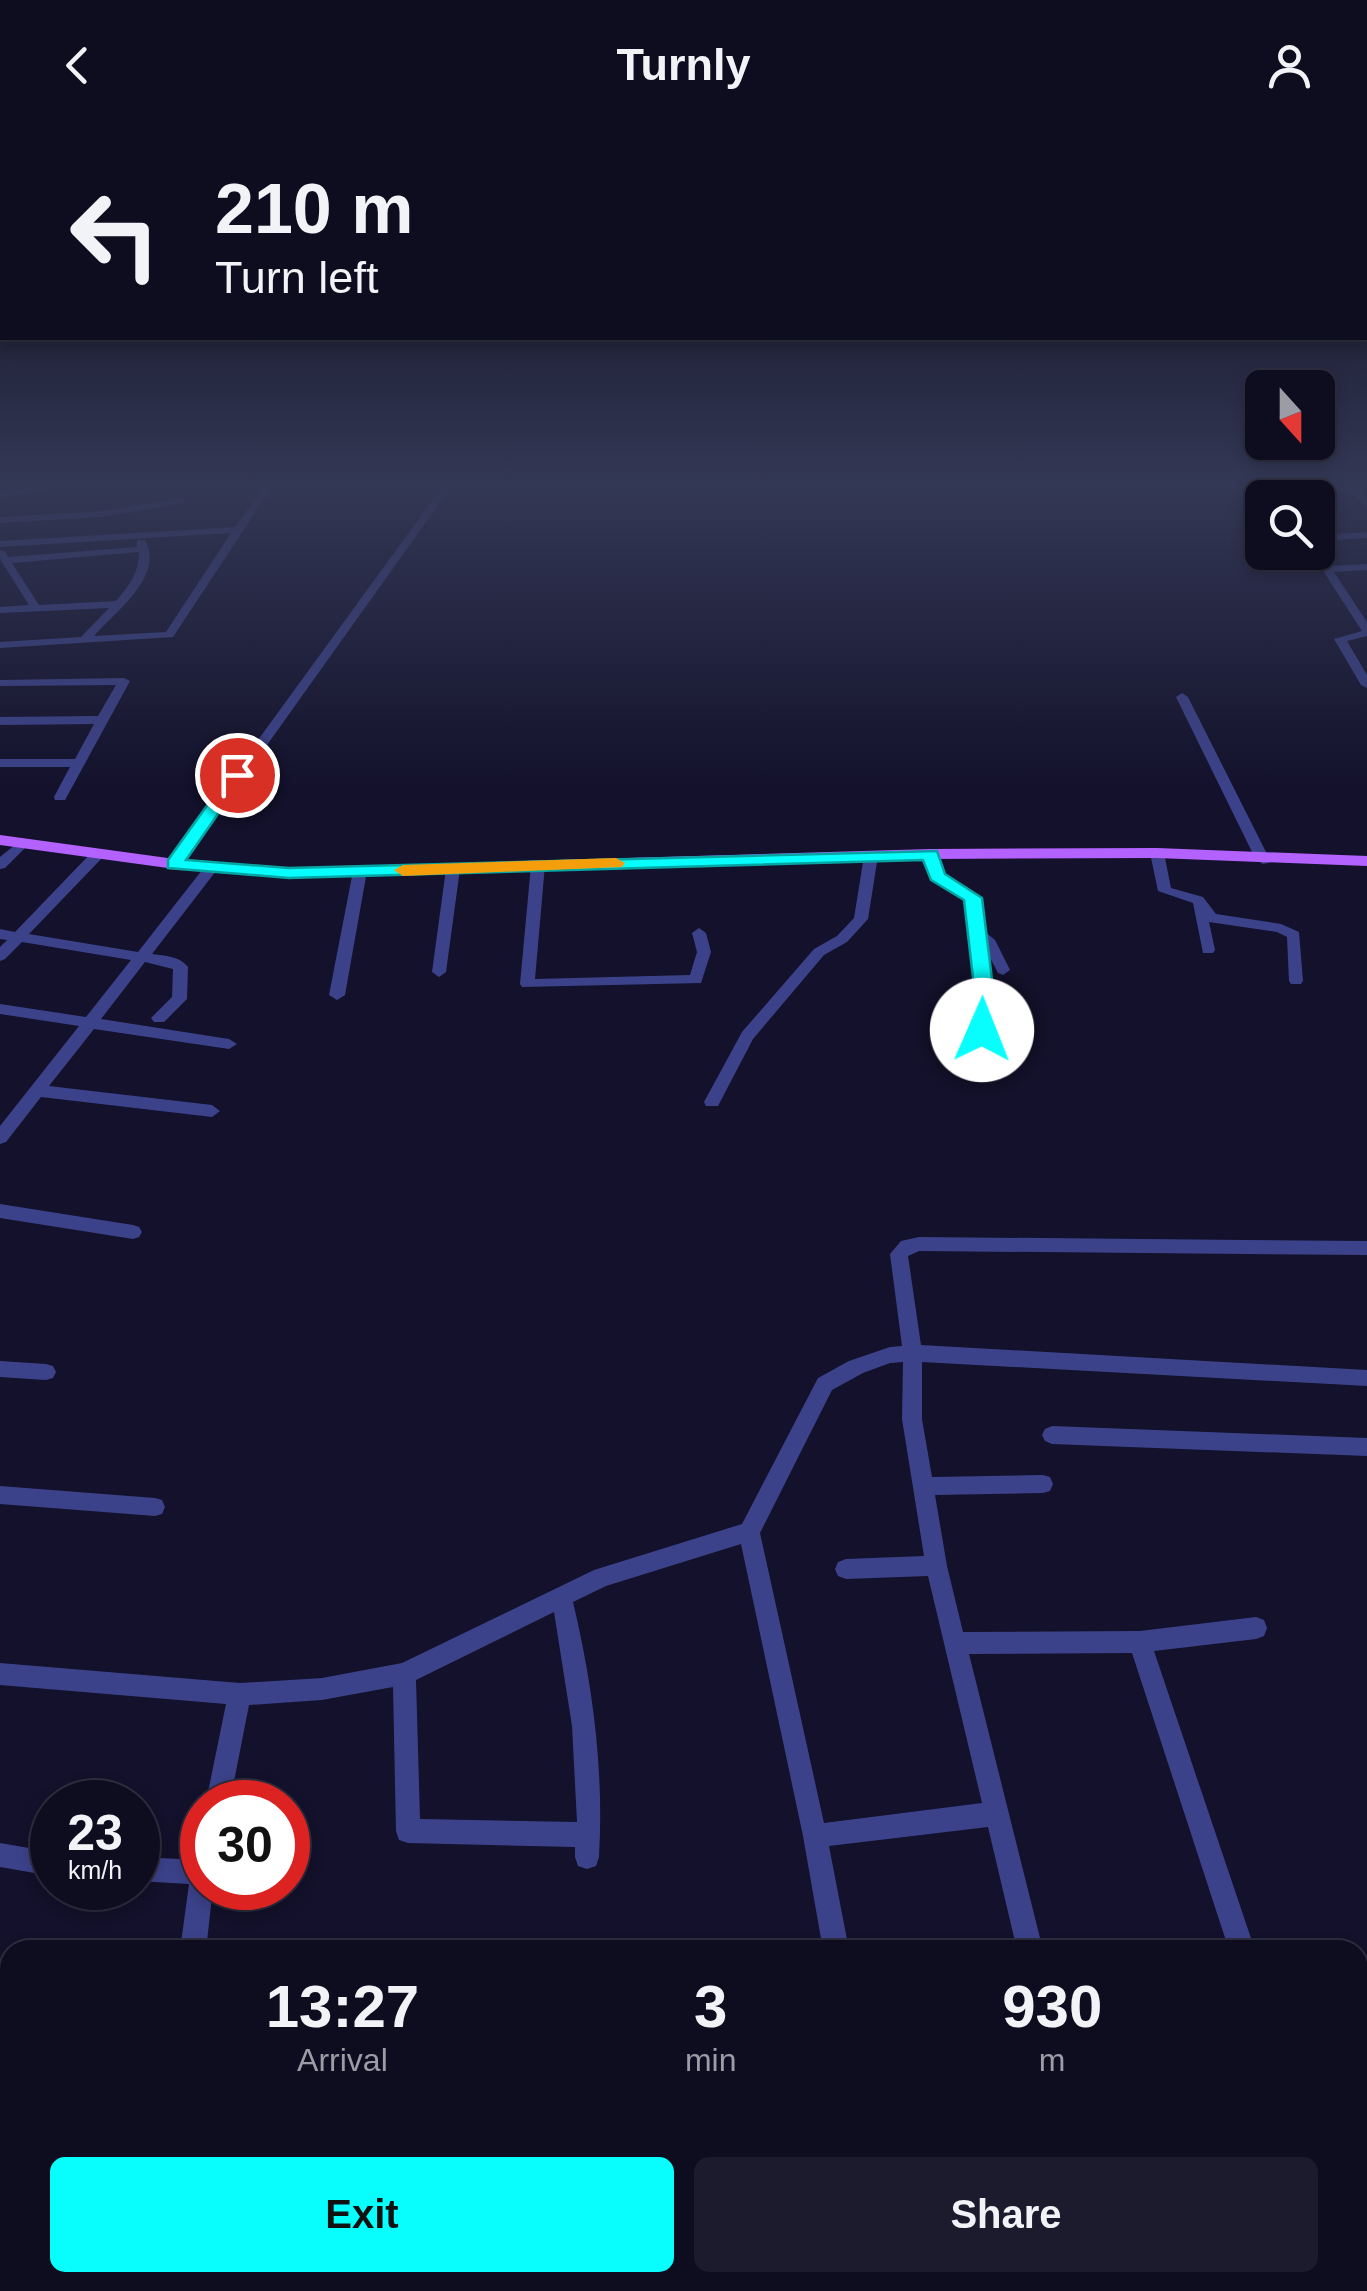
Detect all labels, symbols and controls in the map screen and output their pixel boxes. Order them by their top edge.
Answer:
icon: back [50,38,105,93]
icon: person [1262,38,1317,93]
text: Turnly [616,39,751,90]
icon: left [50,170,180,300]
text: 210 m [215,170,413,248]
text: Turn left [215,252,378,303]
north arrow [1245,370,1335,460]
map controls [1245,370,1335,570]
button: search [1245,480,1335,570]
pin [195,733,280,818]
icon: arrive [210,748,265,803]
position arrow [930,978,1034,1082]
speed limit sign: 30 [180,1780,310,1910]
text: 23 [67,1805,123,1861]
text: km/h [68,1856,122,1884]
text: 13:27 [266,1973,419,2040]
text: 3 [694,1973,727,2040]
text: 930 [1002,1973,1102,2040]
text: Arrival [297,2042,388,2078]
text: min [685,2042,736,2078]
text: m [1039,2042,1066,2078]
button: Exit [50,2157,674,2272]
button: Share [694,2157,1318,2272]

